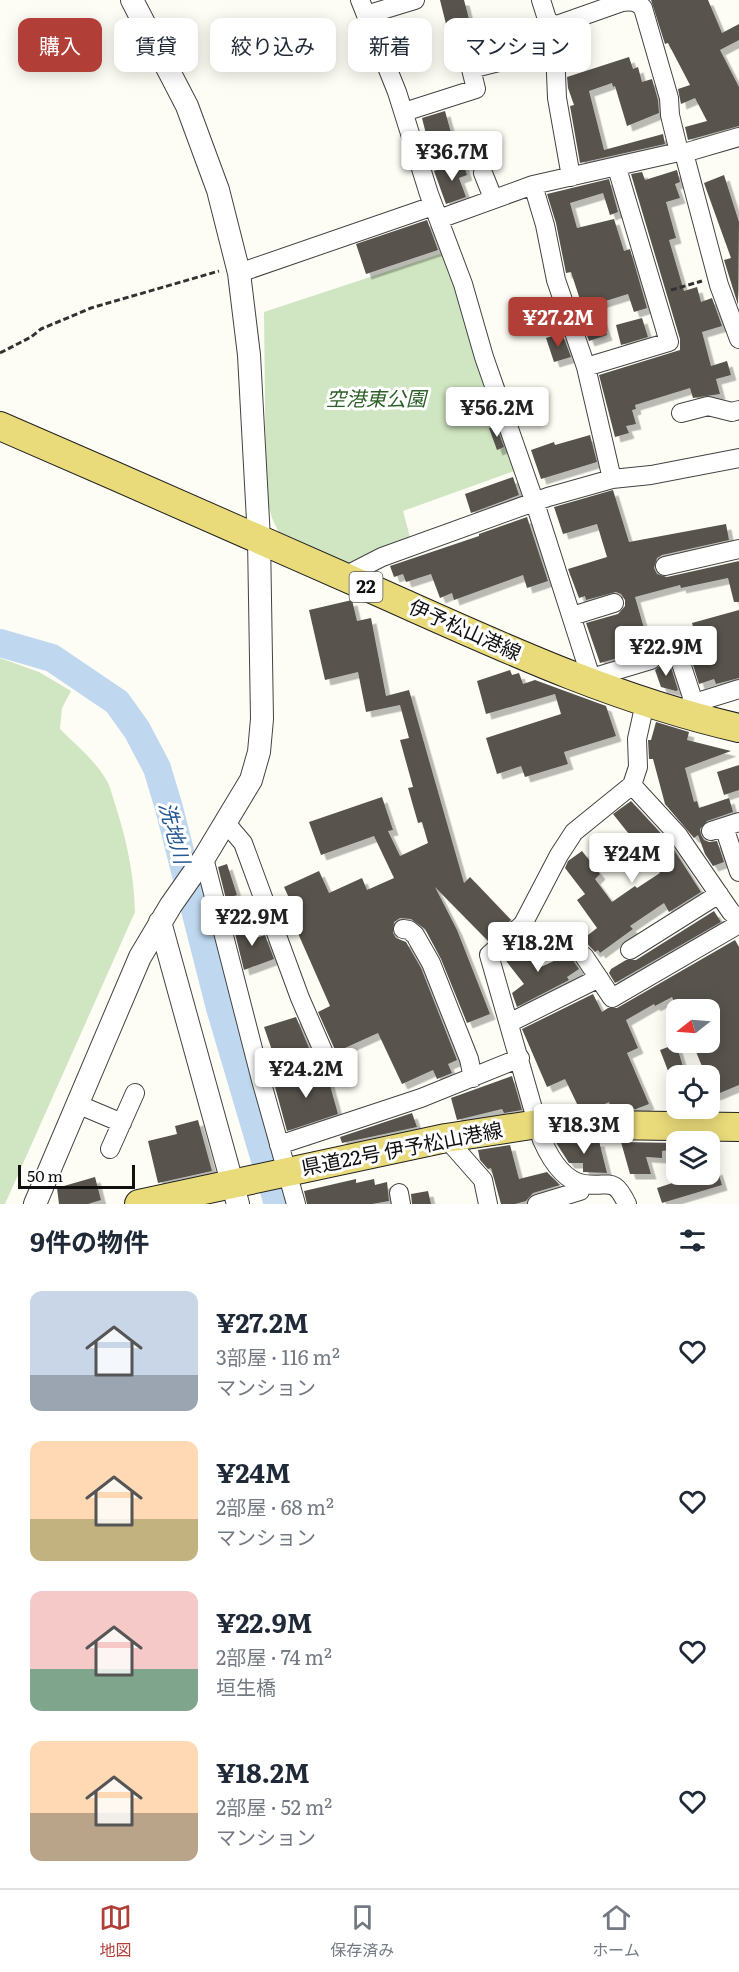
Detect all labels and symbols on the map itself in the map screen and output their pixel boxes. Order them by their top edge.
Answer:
pin: ¥36.7M [403,131,501,182]
pin: ¥27.2M [509,297,607,348]
park label: 空港東公園 [326,382,429,412]
pin: ¥56.2M [448,387,546,438]
road number: 22 [350,572,382,602]
street label: 伊予松山港線 [405,590,527,666]
pin: ¥22.9M [617,626,715,677]
water label: 洗地川 [153,798,200,869]
pin: ¥24M [596,833,668,884]
pin: ¥22.9M [203,896,301,947]
pin: ¥18.2M [489,922,587,973]
north arrow [666,999,720,1053]
pin: ¥24.2M [257,1048,355,1099]
pin: ¥18.3M [535,1104,633,1155]
street label: 県道22号 伊予松山港線 [298,1113,505,1181]
scale bar [18,1162,135,1190]

